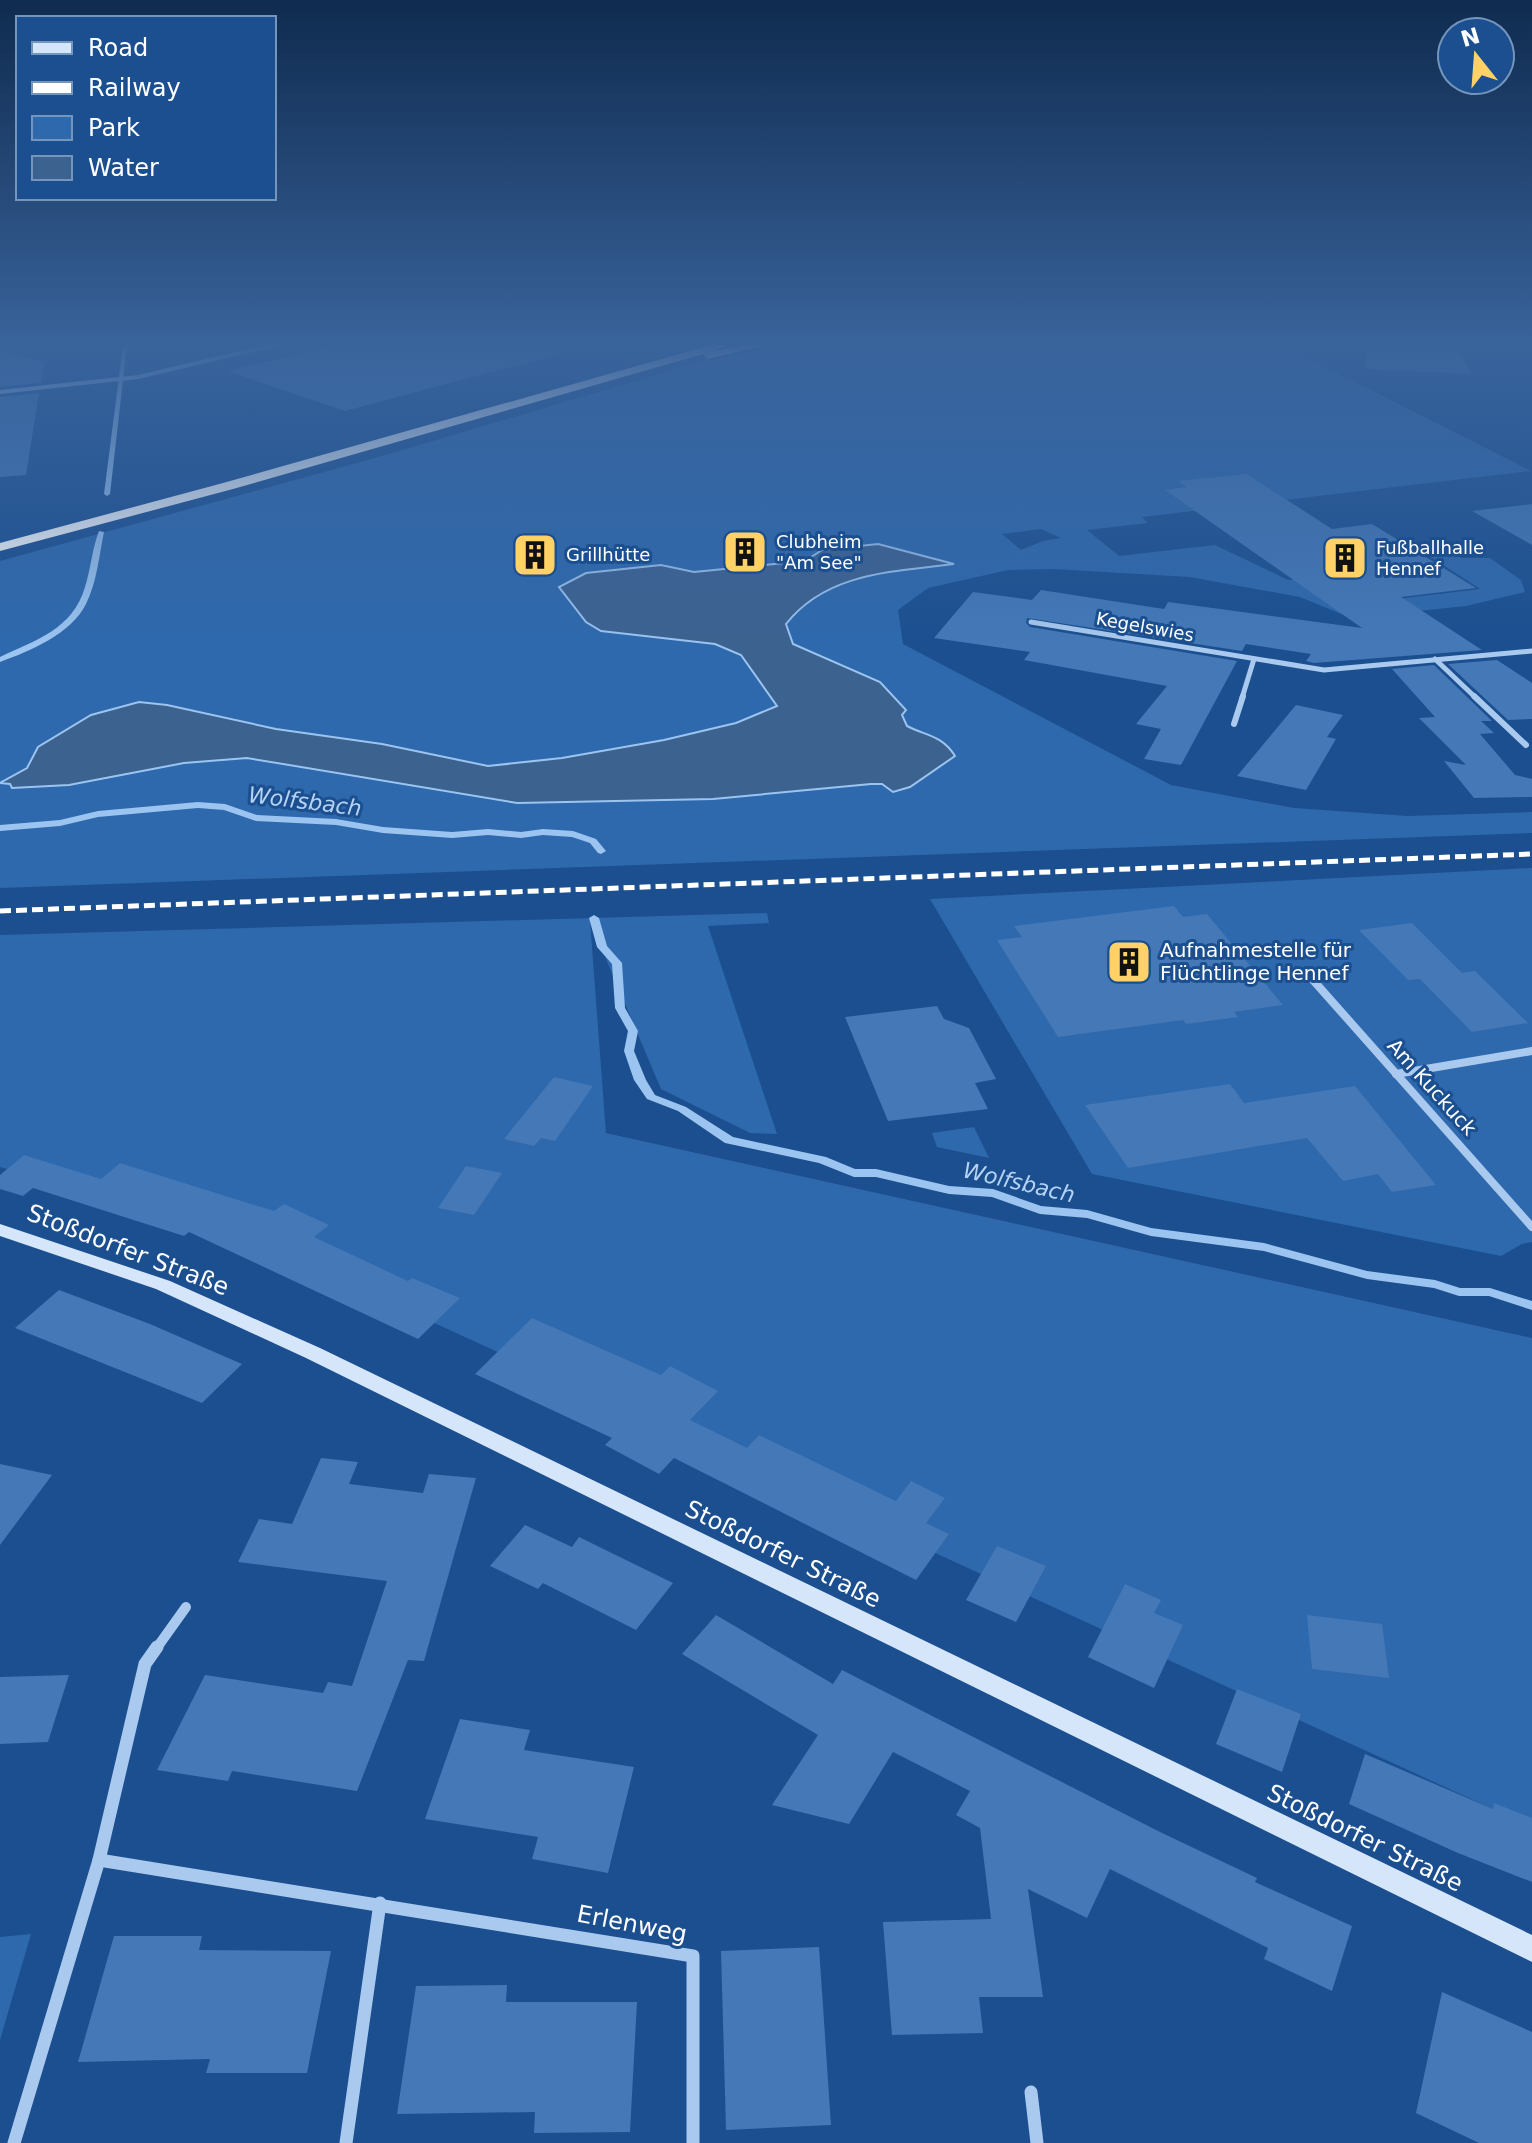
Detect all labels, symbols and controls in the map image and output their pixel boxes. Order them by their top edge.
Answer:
legend [16,16,276,200]
north arrow [1436,16,1516,96]
text: N [1458,23,1483,52]
text: Road [88,34,148,62]
text: Railway [88,74,181,102]
text: Park [88,114,140,142]
text: Water [88,154,159,182]
building icon: Clubheim "Am See" [721,528,769,576]
building icon: Grillhütte [511,531,559,579]
place label: Clubheim "Am See" [776,531,862,573]
building icon: Fußballhalle Hennef [1321,534,1369,582]
place label: Fußballhalle Hennef [1376,537,1484,579]
place label: Grillhütte [566,544,650,565]
street label: Kegelswies [1094,608,1196,645]
water label: Wolfsbach [247,782,363,821]
building icon: Aufnahmestelle für Flüchtlinge Hennef [1105,938,1153,986]
place label: Aufnahmestelle für Flüchtlinge Hennef [1160,938,1352,985]
street label: Am Kuckuck [1382,1034,1482,1140]
water label: Wolfsbach [961,1157,1077,1207]
street label: Stoßdorfer Straße [23,1199,233,1301]
street label: Stoßdorfer Straße [681,1495,885,1613]
street label: Stoßdorfer Straße [1263,1779,1467,1897]
street label: Erlenweg [575,1900,689,1948]

